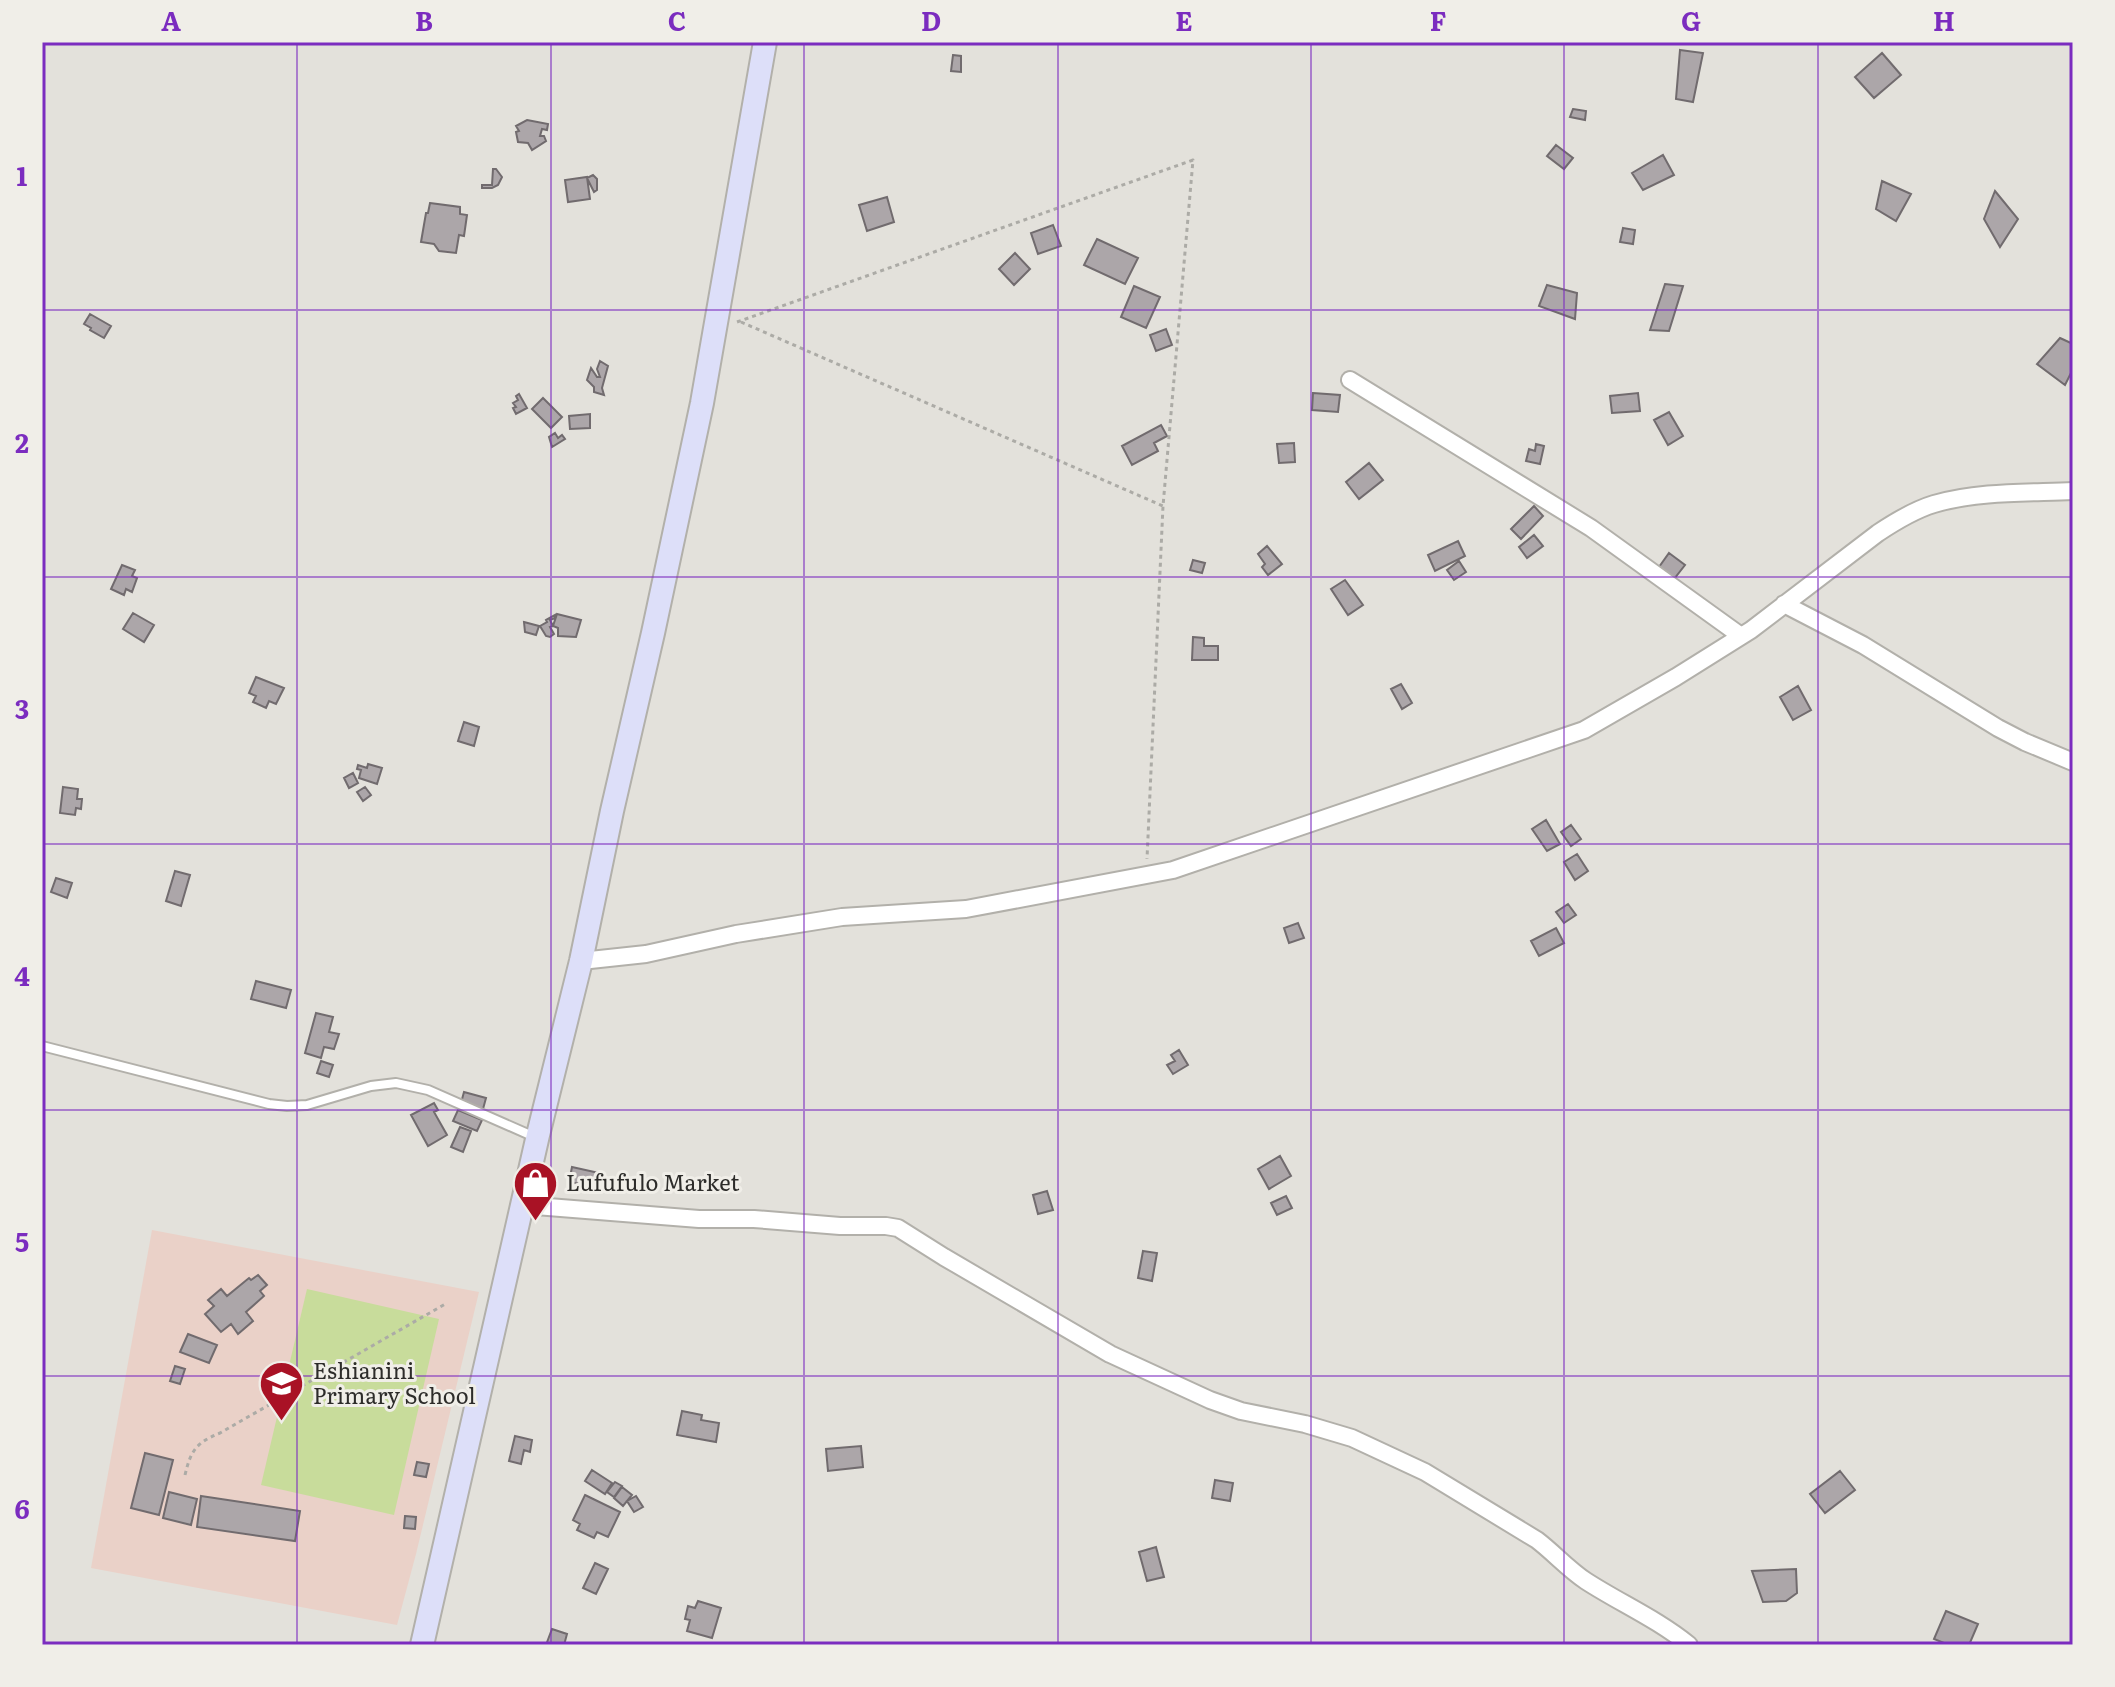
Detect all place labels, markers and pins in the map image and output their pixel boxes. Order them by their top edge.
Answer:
shop icon: Lufufulo Market [511,1159,559,1222]
place label: Lufufulo Market [566,1165,739,1198]
place label: Eshianini Primary School [313,1353,476,1411]
school or university icon: Eshianini Primary School [258,1360,306,1423]

